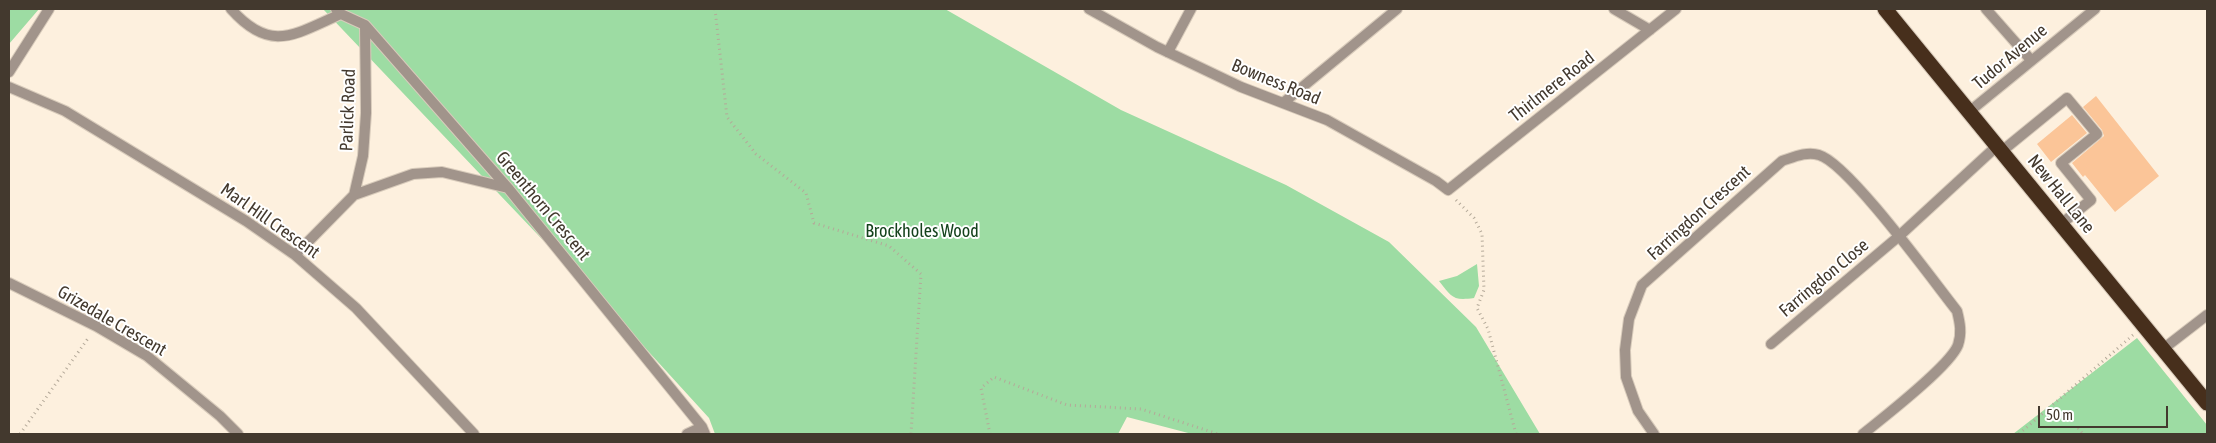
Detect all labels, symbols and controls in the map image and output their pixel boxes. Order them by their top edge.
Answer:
street label: Tudor Avenue [1968,20,2052,94]
street label: Thirlmere Road [1505,47,1599,127]
street label: Bowness Road [1228,54,1324,110]
street label: Parlick Road [336,68,360,152]
street label: Greenthorn Crescent [491,147,595,265]
street label: New Hall Lane [2023,150,2099,238]
street label: Farringdon Crescent [1643,161,1755,265]
street label: Marl Hill Crescent [216,179,324,263]
park label: Brockholes Wood [865,220,979,242]
street label: Farringdon Close [1775,234,1873,322]
street label: Grizedale Crescent [54,281,170,361]
scale bar [2041,396,2171,428]
text: 50 m [2046,406,2073,423]

